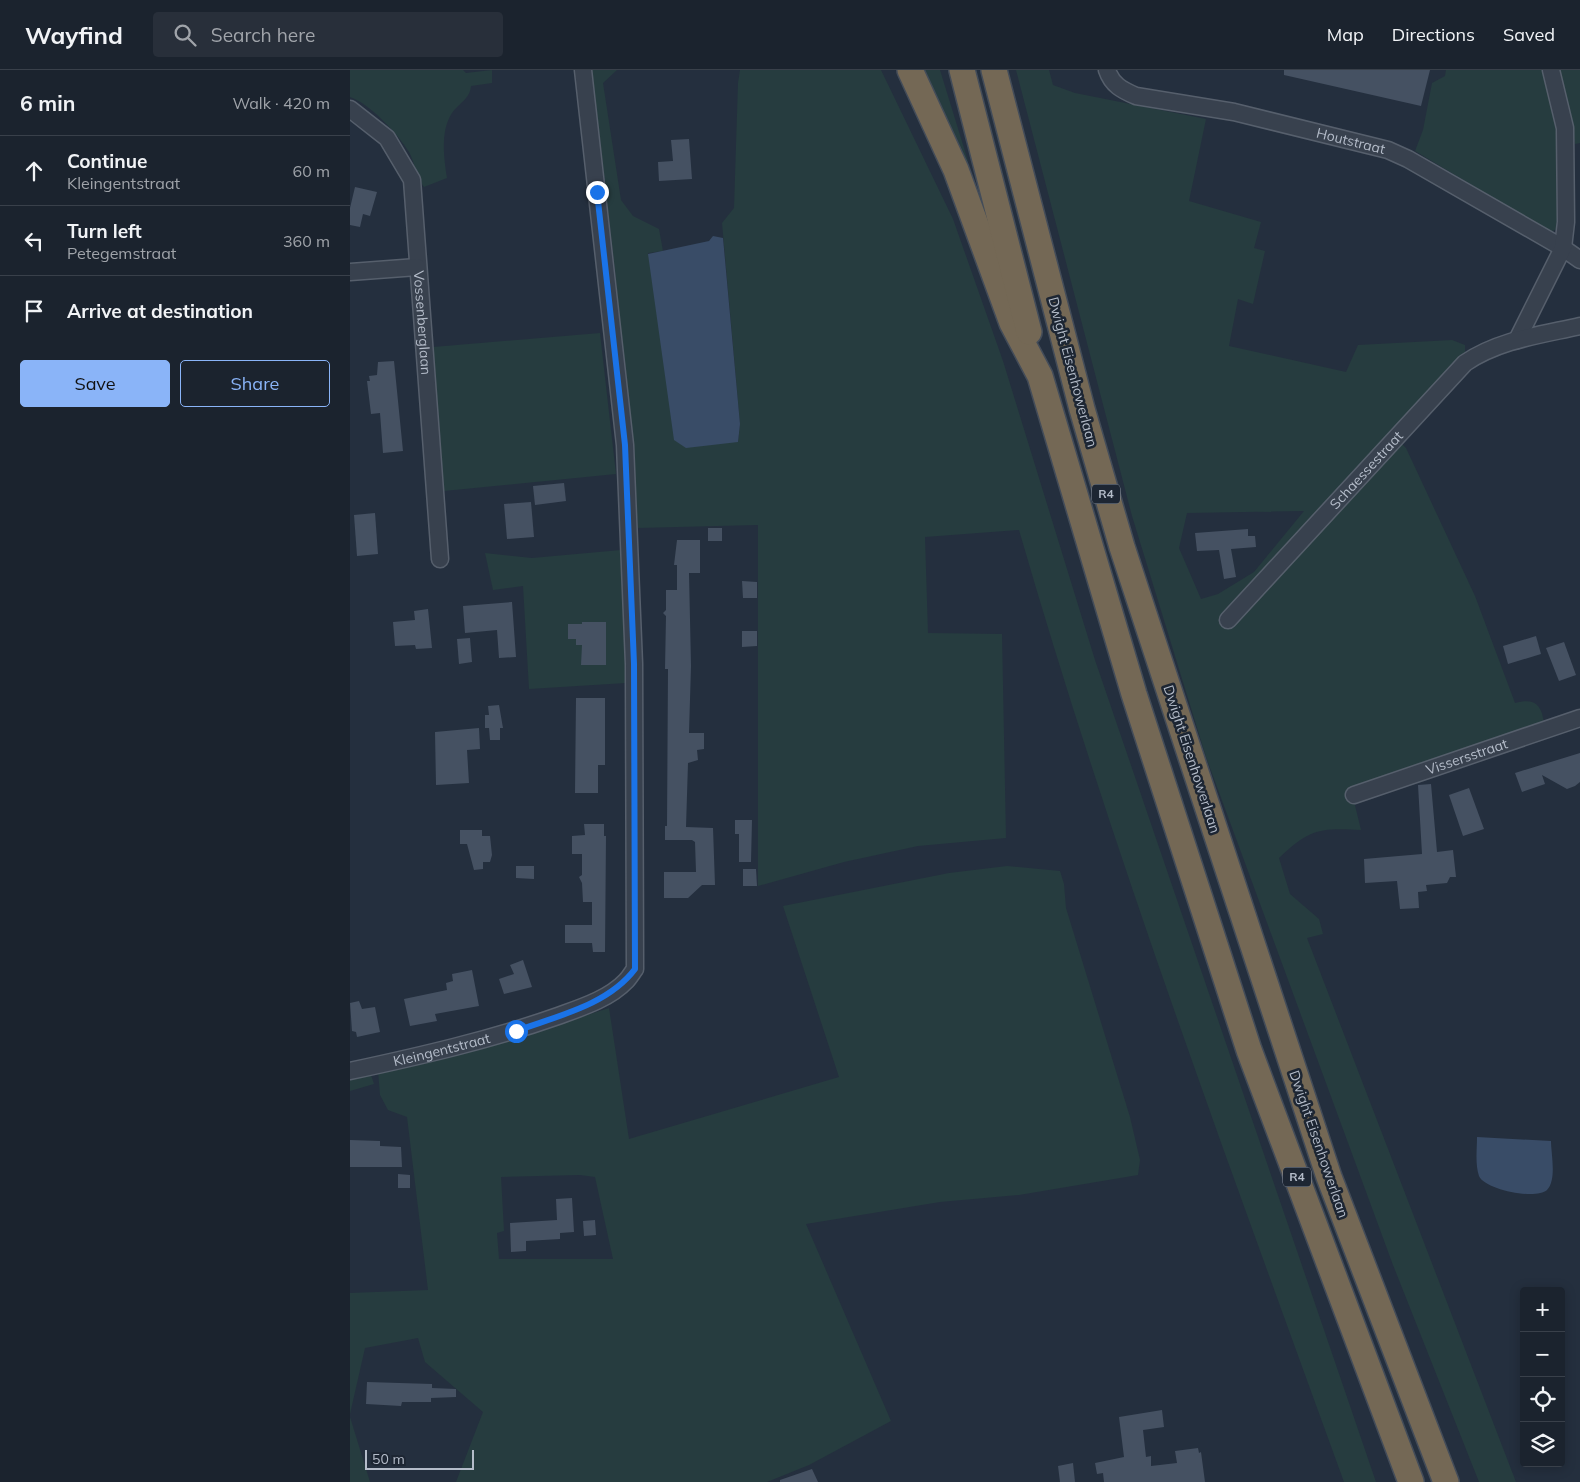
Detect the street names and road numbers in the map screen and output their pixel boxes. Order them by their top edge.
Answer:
street label: Houtstraat [1315,124,1387,158]
street label: Vossenberglaan [410,270,435,376]
street label: Dwight Eisenhowerlaan [1044,295,1102,449]
street label: Schaessestraat [1326,427,1407,513]
road number: R4 [1092,484,1120,504]
street label: Dwight Eisenhowerlaan [1160,683,1224,835]
street label: Vissersstraat [1423,734,1510,779]
street label: Kleingentstraat [391,1029,492,1070]
street label: Dwight Eisenhowerlaan [1285,1068,1353,1220]
road number: R4 [1283,1168,1311,1186]

